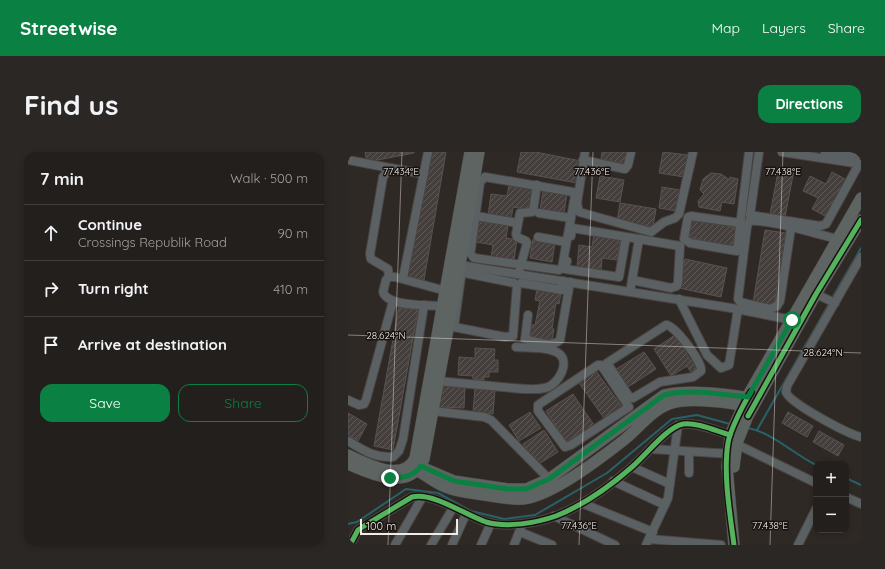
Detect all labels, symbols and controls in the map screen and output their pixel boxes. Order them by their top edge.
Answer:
text: Streetwise [20,16,117,40]
text: Map [711,19,740,37]
text: Layers [762,19,806,37]
text: Share [828,19,865,37]
button: Directions [758,85,861,123]
text: Find us [24,87,118,122]
text: 77.434°E [383,165,419,178]
text: 77.436°E [574,165,610,178]
text: 77.438°E [765,165,801,178]
text: 7 min [40,168,84,189]
text: Walk · 500 m [230,170,308,186]
text: Continue [78,215,142,234]
icon: ahead [40,222,62,244]
text: 90 m [278,225,308,241]
text: Crossings Republik Road [78,234,227,250]
icon: right [40,278,62,300]
text: Turn right [78,279,149,298]
text: 410 m [273,281,308,297]
route start [783,311,801,329]
text: 28.624°N [366,329,406,342]
icon: arrive [40,334,62,356]
text: Arrive at destination [78,335,227,354]
text: 28.624°N [803,346,843,359]
button: Save [40,384,170,422]
button: Share [178,384,308,422]
map controls [813,461,849,533]
button: + [813,461,849,497]
route end [381,469,399,487]
button: − [813,497,849,533]
scale bar [360,517,458,536]
text: 100 m [366,519,396,533]
text: 77.436°E [561,519,597,532]
text: 77.438°E [752,519,788,532]

